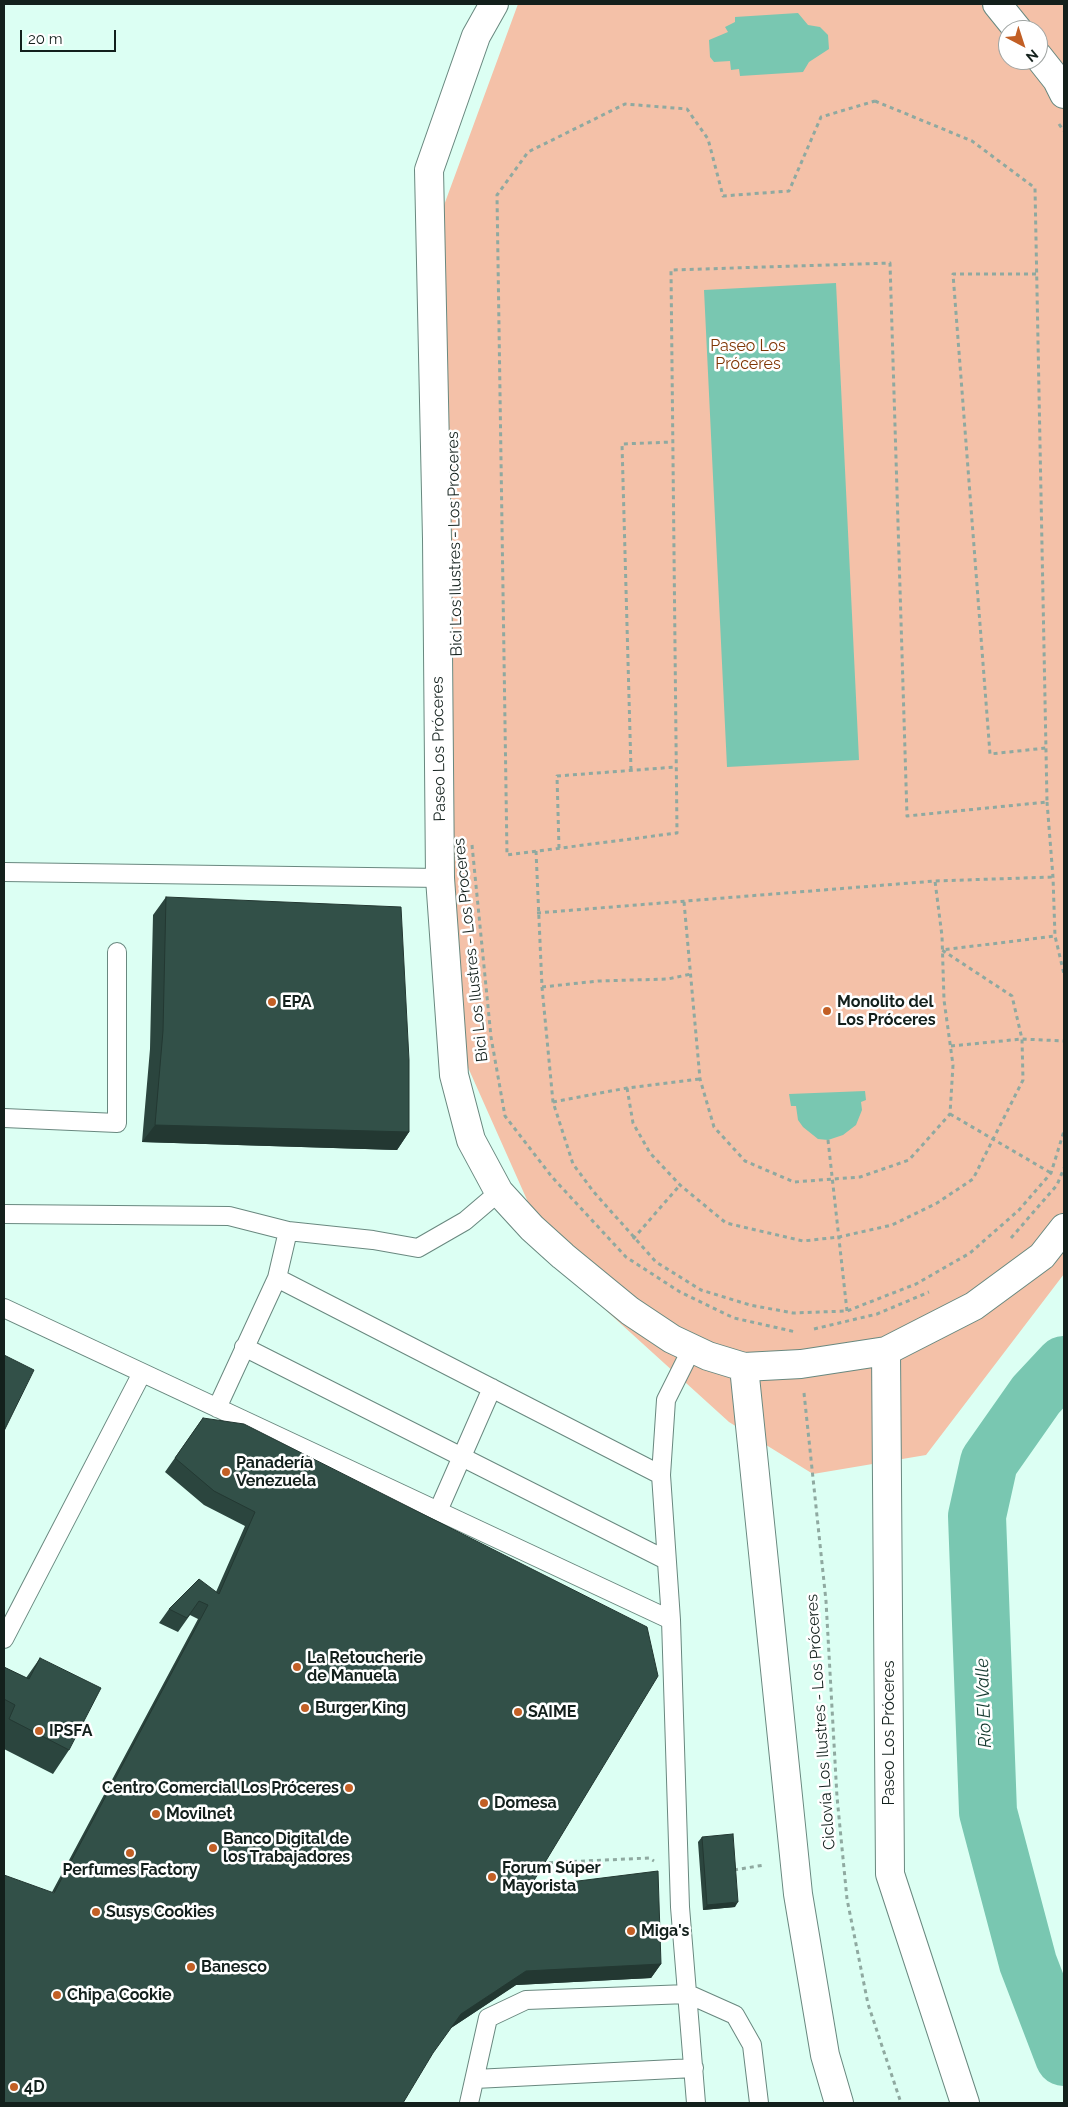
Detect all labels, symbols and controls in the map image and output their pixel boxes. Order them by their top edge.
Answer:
scale bar [22,20,119,52]
north arrow [998,20,1048,70]
text: 20 m [28,30,63,48]
text: N [1023,46,1041,65]
park label: Paseo Los Próceres [710,336,786,374]
street label: Bici Los Ilustres - Los Proceres [443,431,467,657]
street label: Paseo Los Próceres [428,676,450,822]
street label: Bici Los Ilustres - Los Proceres [450,837,492,1063]
place label: EPA [282,992,312,1012]
place label: Monolito del Los Próceres [837,992,936,1030]
marker: EPA [266,996,278,1008]
marker: Monolito del Los Próceres [821,1005,833,1017]
place label: Panadería Venezuela [236,1453,316,1491]
marker: Panadería Venezuela [220,1466,232,1478]
street label: Ciclovía Los Ilustres - Los Próceres [802,1593,840,1851]
place label: La Retoucherie de Manuela [307,1648,423,1686]
water label: Río El Valle [972,1658,996,1748]
street label: Paseo Los Próceres [879,1660,899,1806]
marker: La Retoucherie de Manuela [291,1661,303,1673]
place label: Burger King [315,1698,406,1718]
marker: Burger King [299,1702,311,1714]
place label: SAIME [528,1702,576,1722]
marker: SAIME [512,1706,524,1718]
place label: IPSFA [49,1721,92,1741]
marker: IPSFA [33,1725,45,1737]
place label: Centro Comercial Los Próceres [102,1778,339,1798]
marker: Centro Comercial Los Próceres [343,1782,355,1794]
place label: Domesa [494,1793,557,1813]
marker: Domesa [478,1797,490,1809]
place label: Movilnet [166,1804,232,1824]
marker: Movilnet [150,1808,162,1820]
place label: Banco Digital de los Trabajadores [223,1829,350,1867]
marker: Banco Digital de los Trabajadores [207,1842,219,1854]
marker: Perfumes Factory [124,1847,136,1859]
place label: Forum Súper Mayorista [502,1858,601,1896]
place label: Perfumes Factory [62,1860,198,1880]
marker: Forum Súper Mayorista [486,1871,498,1883]
place label: Susys Cookies [106,1902,214,1922]
marker: Susys Cookies [90,1906,102,1918]
place label: Miga's [641,1921,689,1941]
marker: Miga's [625,1925,637,1937]
place label: Banesco [201,1957,267,1977]
marker: Banesco [185,1961,197,1973]
place label: Chip a Cookie [67,1985,172,2005]
marker: Chip a Cookie [51,1989,63,2001]
place label: 4D [24,2077,45,2097]
marker: 4D [8,2081,20,2093]

